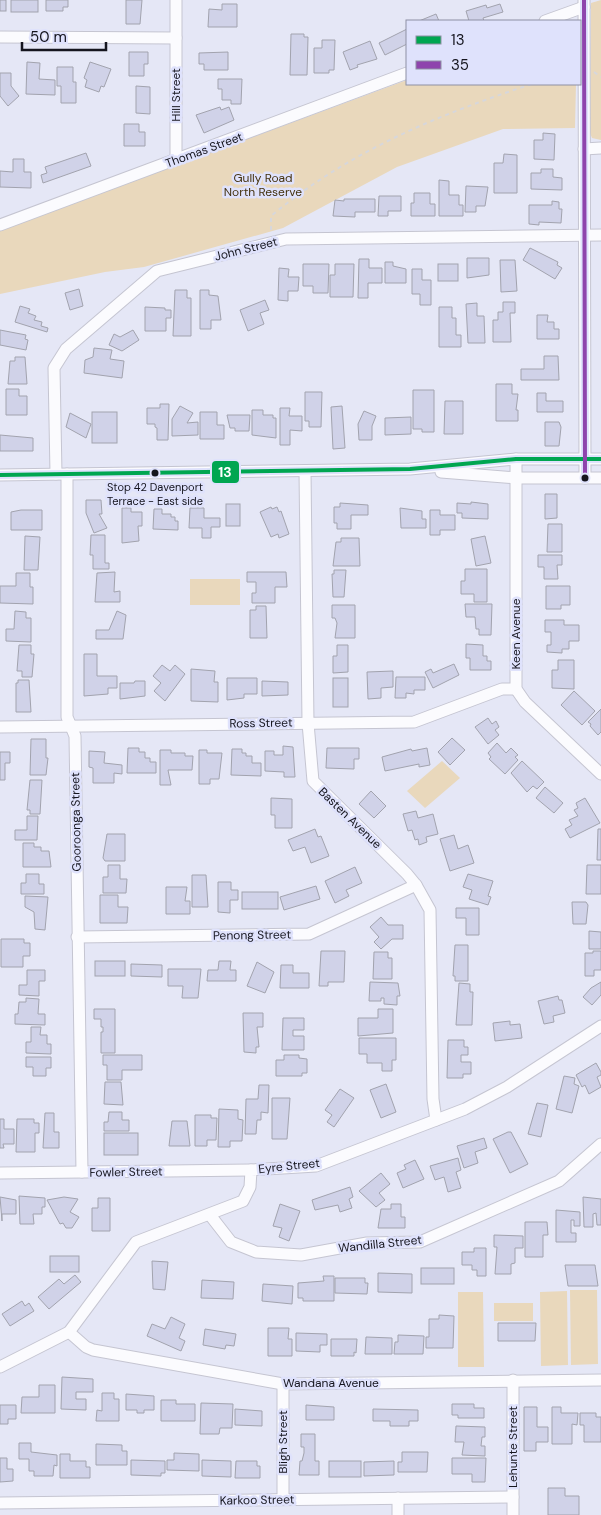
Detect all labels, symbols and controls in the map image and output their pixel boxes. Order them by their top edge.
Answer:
scale bar [22,20,106,52]
legend [406,20,581,85]
text: 50 m [30,27,67,47]
text: 13 [451,30,465,50]
text: 35 [451,55,469,75]
street label: Hill Street [168,68,184,122]
street label: Thomas Street [163,128,245,171]
park label: Gully Road North Reserve [224,170,302,200]
street label: John Street [213,233,279,265]
line badge: 13 [211,460,240,484]
text: 13 [218,463,232,481]
marker: Stop 42 Davenport Terrace - East side [150,468,160,478]
unlabelled marker [580,473,590,483]
place label: Stop 42 Davenport Terrace - East side [107,480,203,508]
street label: Keen Avenue [508,598,524,670]
street label: Ross Street [229,714,293,732]
street label: Gooroonga Street [67,772,85,872]
street label: Basten Avenue [315,784,385,852]
street label: Penong Street [213,926,292,944]
street label: Eyre Street [257,1155,321,1177]
street label: Fowler Street [89,1163,163,1181]
street label: Wandilla Street [337,1232,423,1256]
street label: Wandana Avenue [283,1375,379,1391]
street label: Lehunte Street [505,1406,521,1488]
street label: Bligh Street [275,1410,291,1474]
street label: Karkoo Street [219,1491,295,1509]

